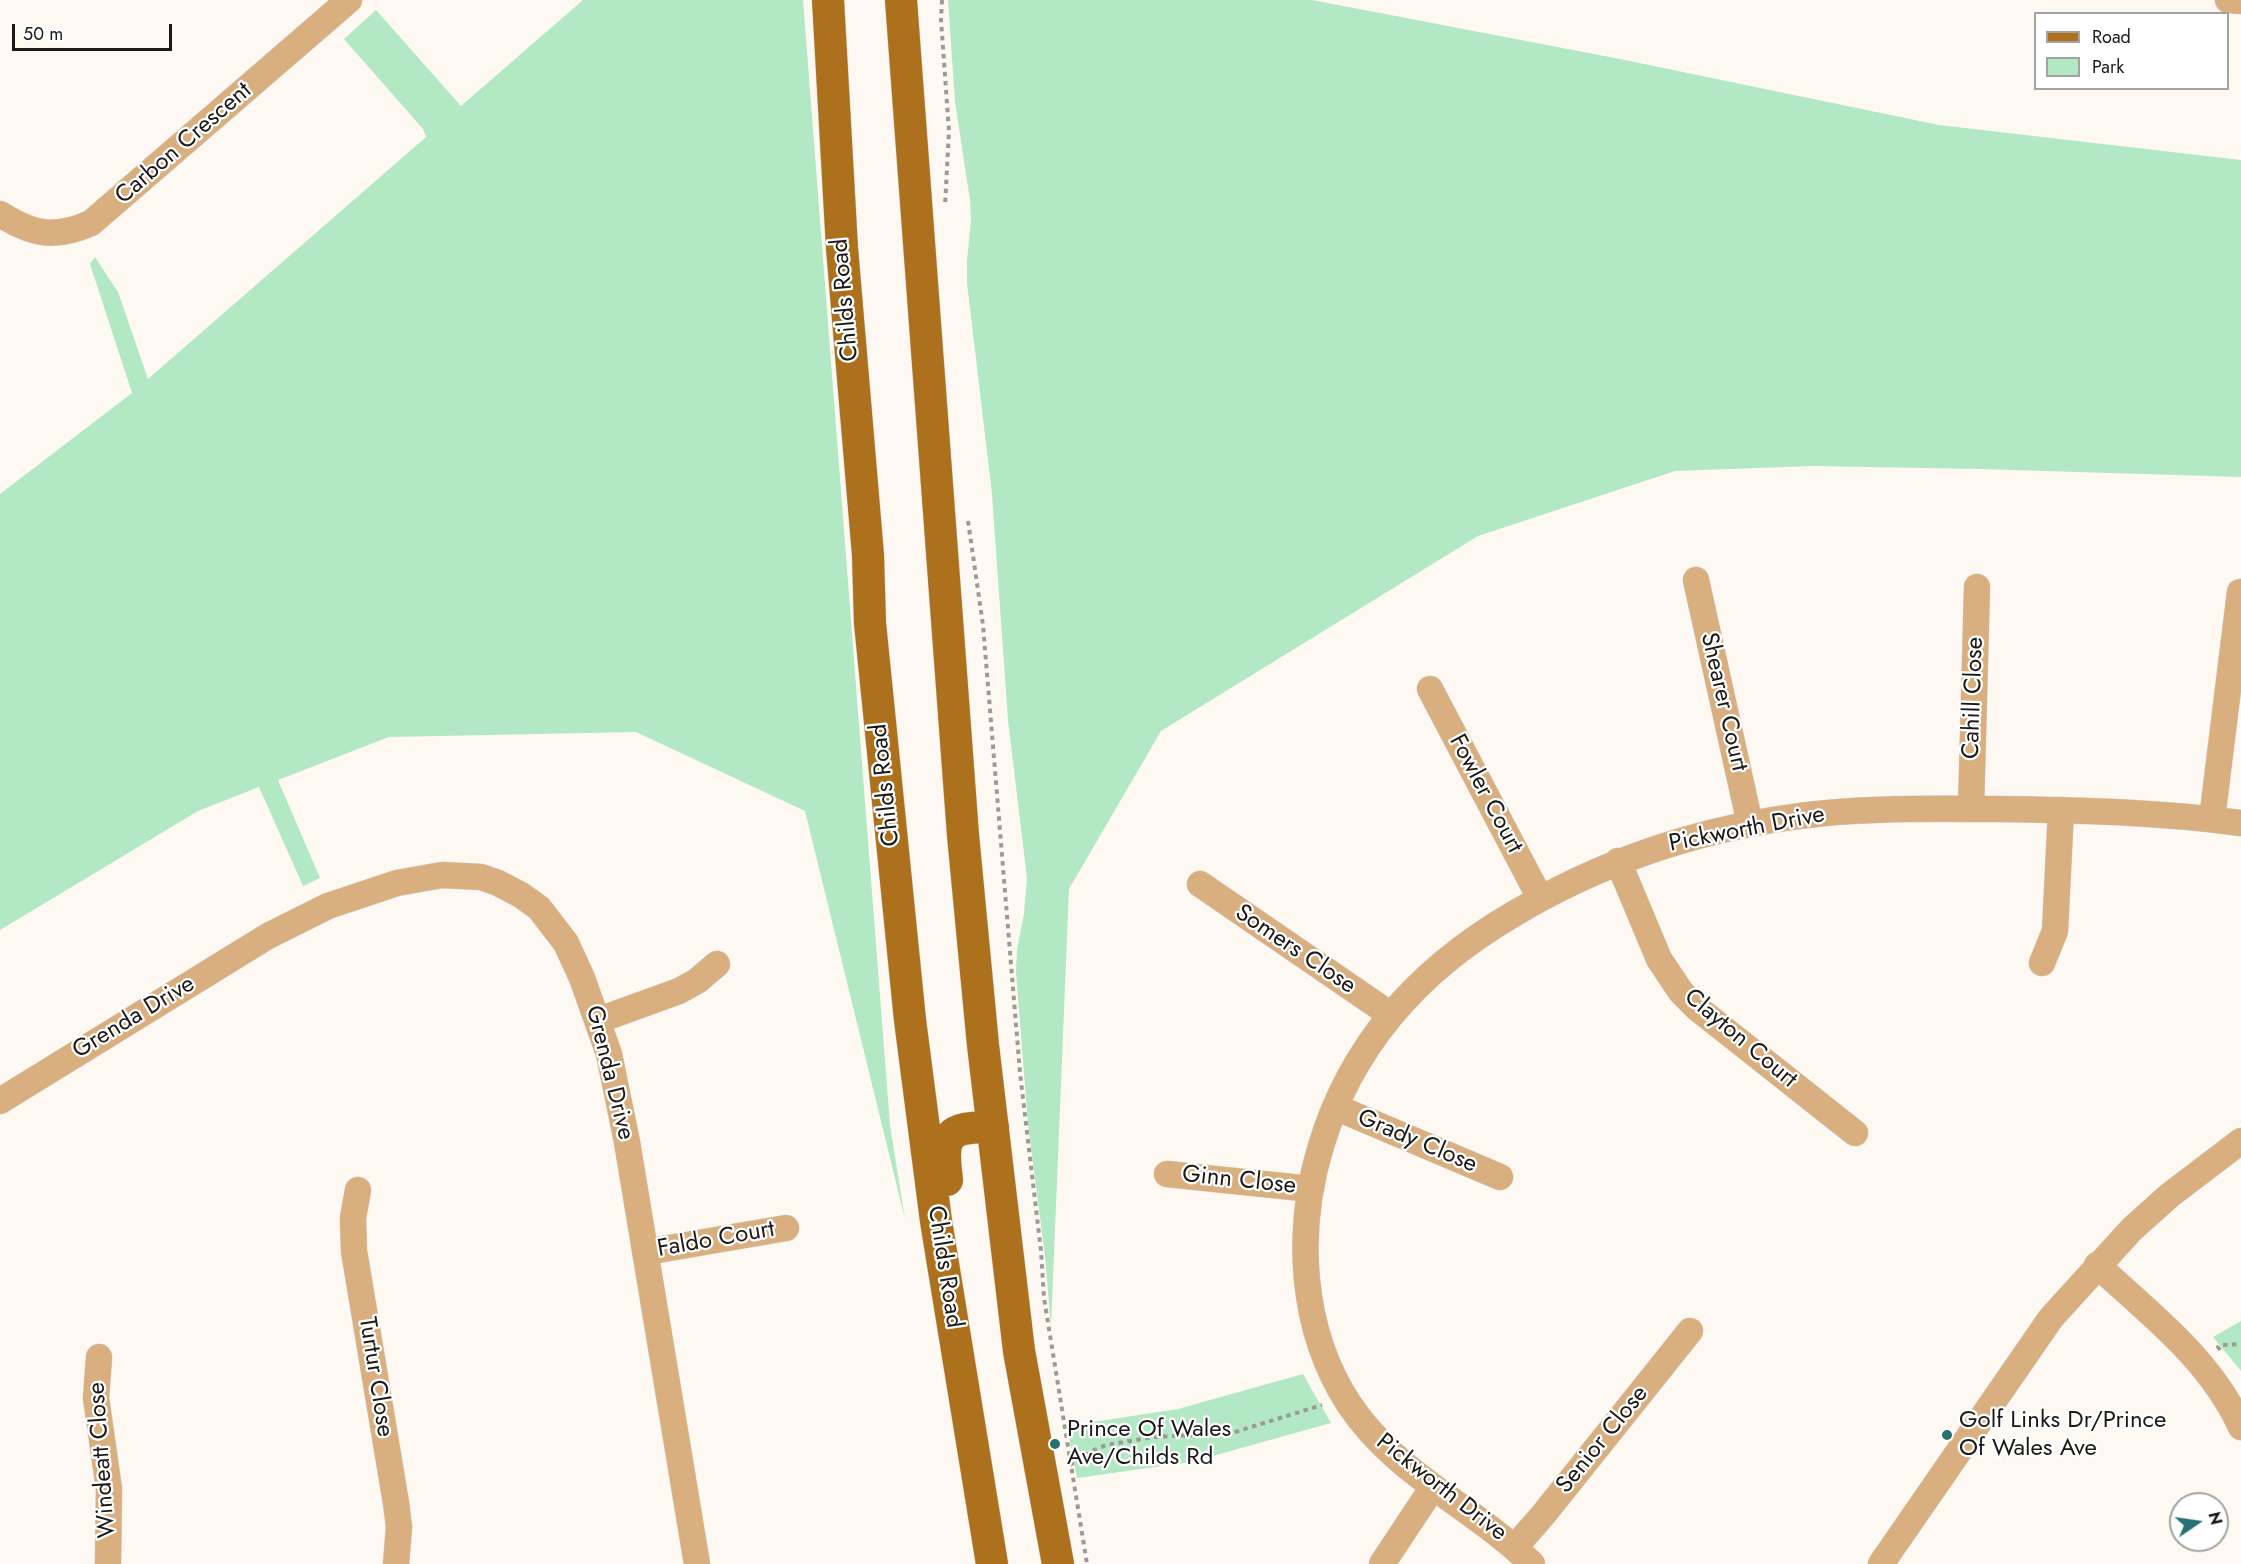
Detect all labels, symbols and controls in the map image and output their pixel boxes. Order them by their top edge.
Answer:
scale bar [15,12,176,50]
legend [2034,12,2229,90]
text: 50 m [23,21,63,47]
text: Road [2092,24,2131,50]
text: Park [2092,54,2124,80]
street label: Carbon Crescent [110,77,258,211]
street label: Childs Road [826,237,866,363]
street label: Shearer Court [1693,630,1753,774]
street label: Cahill Close [1957,636,1991,760]
street label: Childs Road [865,722,907,848]
street label: Fowler Court [1442,730,1528,858]
street label: Pickworth Drive [1667,801,1827,859]
street label: Somers Close [1229,899,1361,1001]
street label: Grenda Drive [68,970,200,1066]
street label: Clayton Court [1678,983,1802,1095]
street label: Grenda Drive [578,1003,640,1143]
street label: Grady Close [1353,1104,1481,1180]
street label: Ginn Close [1181,1161,1297,1201]
street label: Childs Road [920,1204,968,1330]
street label: Faldo Court [655,1216,777,1264]
street label: Turtur Close [351,1315,399,1439]
street label: Senior Close [1551,1380,1655,1500]
street label: Windeatt Close [83,1381,123,1539]
place label: Golf Links Dr/Prince Of Wales Ave [1959,1407,2166,1463]
place label: Prince Of Wales Ave/Childs Rd [1067,1416,1231,1472]
street label: Pickworth Drive [1370,1428,1512,1548]
marker: Golf Links Dr/Prince Of Wales Ave [1940,1428,1954,1442]
marker: Prince Of Wales Ave/Childs Rd [1048,1437,1062,1451]
north arrow [2169,1492,2229,1552]
text: N [2202,1510,2228,1527]

